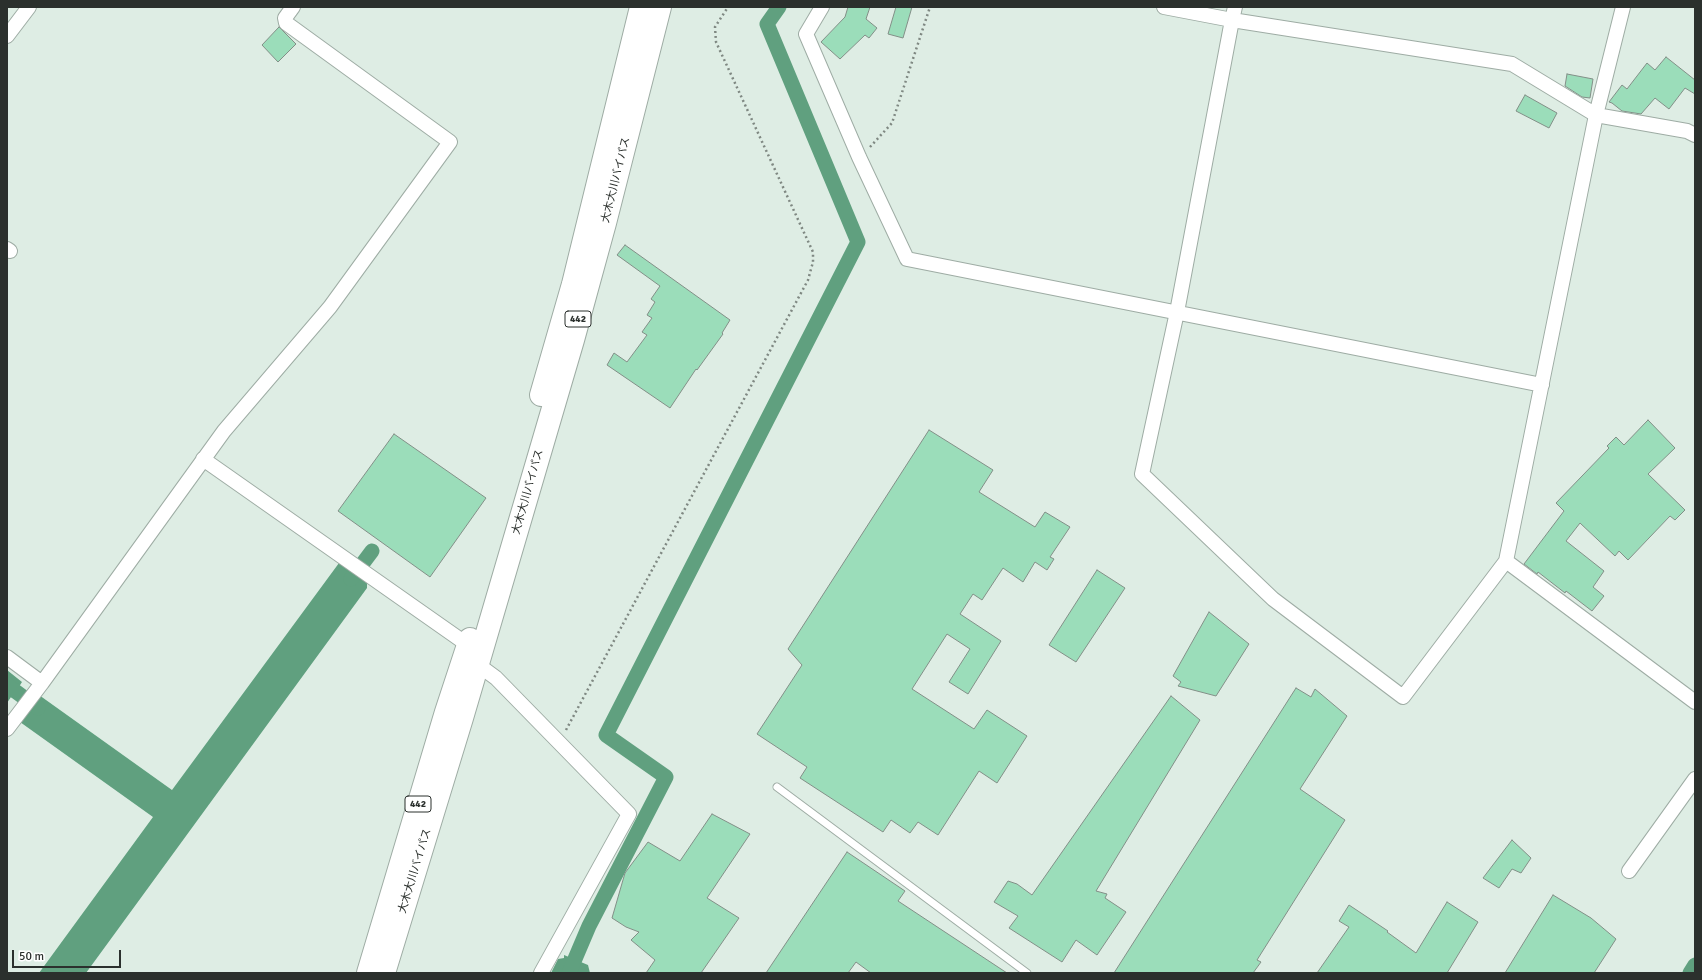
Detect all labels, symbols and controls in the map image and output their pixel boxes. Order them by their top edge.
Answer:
street label: 大木大川バイパス [599,136,633,224]
road number: 442 [565,311,591,327]
street label: 大木大川バイパス [510,448,546,536]
road number: 442 [405,796,431,812]
street label: 大木大川バイパス [396,827,434,915]
scale bar [14,942,123,968]
text: 50 m [19,949,44,964]

